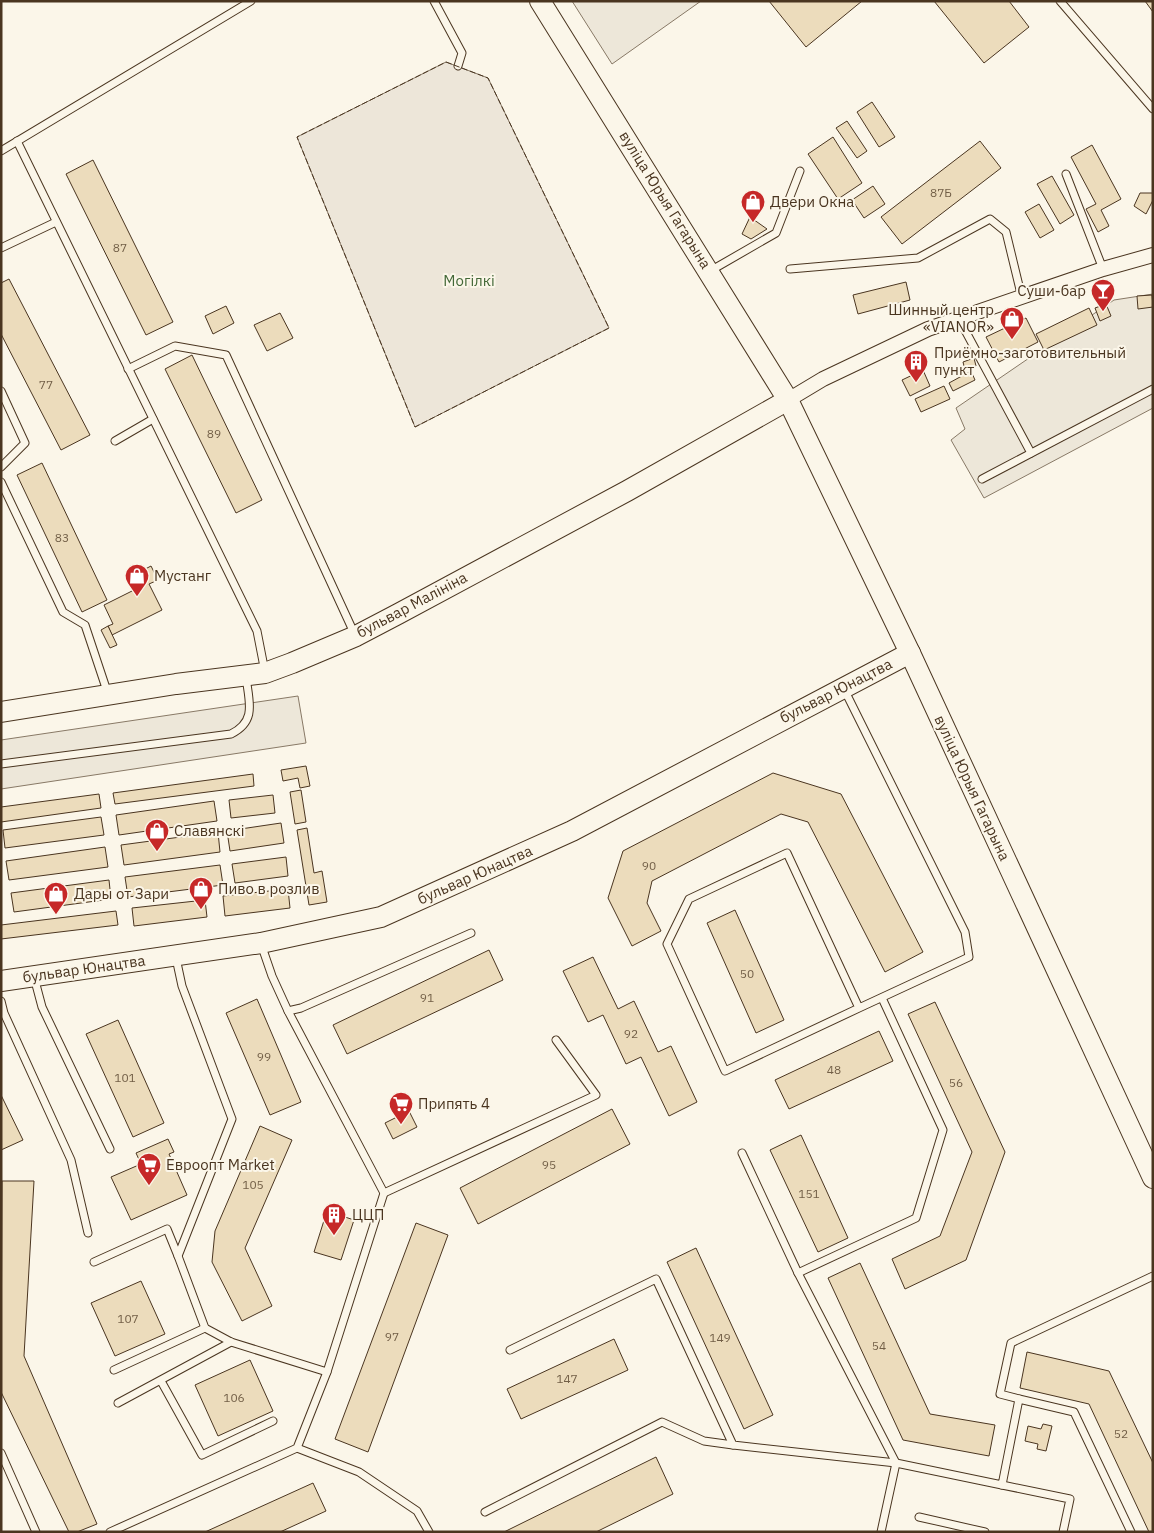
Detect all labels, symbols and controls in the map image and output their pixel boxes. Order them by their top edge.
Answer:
street label: вуліца Юрыя Гагарына [615,127,716,272]
house number: 87Б [930,185,952,200]
shop icon: Двери Окна [740,189,766,223]
place label: Двери Окна [770,192,854,211]
house number: 87 [113,240,127,255]
park label: Могілкі [443,271,495,290]
bar icon: Суши-бар [1090,278,1116,312]
place label: Суши-бар [1017,281,1086,300]
place label: Шинный центр «VIANOR» [888,300,994,336]
shop icon: Шинный центр «VIANOR» [999,306,1025,340]
place label: Приёмно-заготовительный пункт [934,343,1126,379]
building icon: Приёмно-заготовительный пункт [903,349,929,383]
house number: 77 [39,377,53,392]
house number: 89 [207,426,221,441]
house number: 83 [55,530,69,545]
shop icon: Мустанг [124,563,150,597]
place label: Мустанг [154,566,212,585]
street label: бульвар Малініна [353,567,470,642]
street label: бульвар Юнацтва [776,654,895,727]
street label: вуліца Юрыя Гагарына [930,712,1015,864]
shop icon: Славянскі [144,818,170,852]
place label: Славянскі [174,821,245,840]
street label: бульвар Юнацтва [414,841,535,908]
house number: 90 [642,858,656,873]
shop icon: Пиво в розлив [188,876,214,910]
place label: Пиво в розлив [218,879,320,898]
shop icon: Дары от Зари [43,881,69,915]
place label: Дары от Зари [74,884,169,903]
street label: бульвар Юнацтва [21,950,146,987]
house number: 50 [740,966,754,981]
house number: 91 [420,990,434,1005]
house number: 92 [624,1026,638,1041]
house number: 99 [257,1049,271,1064]
house number: 48 [827,1062,841,1077]
house number: 101 [114,1070,136,1085]
house number: 56 [949,1075,963,1090]
supermarket icon: Припять 4 [388,1091,414,1125]
place label: Припять 4 [418,1094,490,1113]
supermarket icon: Евроопт Market [136,1152,162,1186]
place label: Евроопт Market [166,1155,275,1174]
house number: 95 [542,1157,556,1172]
house number: 105 [242,1177,264,1192]
house number: 151 [798,1186,820,1201]
building icon: ЦЦП [321,1202,347,1236]
place label: ЦЦП [352,1205,384,1224]
house number: 107 [117,1311,139,1326]
house number: 97 [385,1329,399,1344]
house number: 149 [709,1330,731,1345]
house number: 54 [872,1338,886,1353]
house number: 147 [556,1371,578,1386]
house number: 106 [223,1390,245,1405]
house number: 52 [1114,1426,1128,1441]

